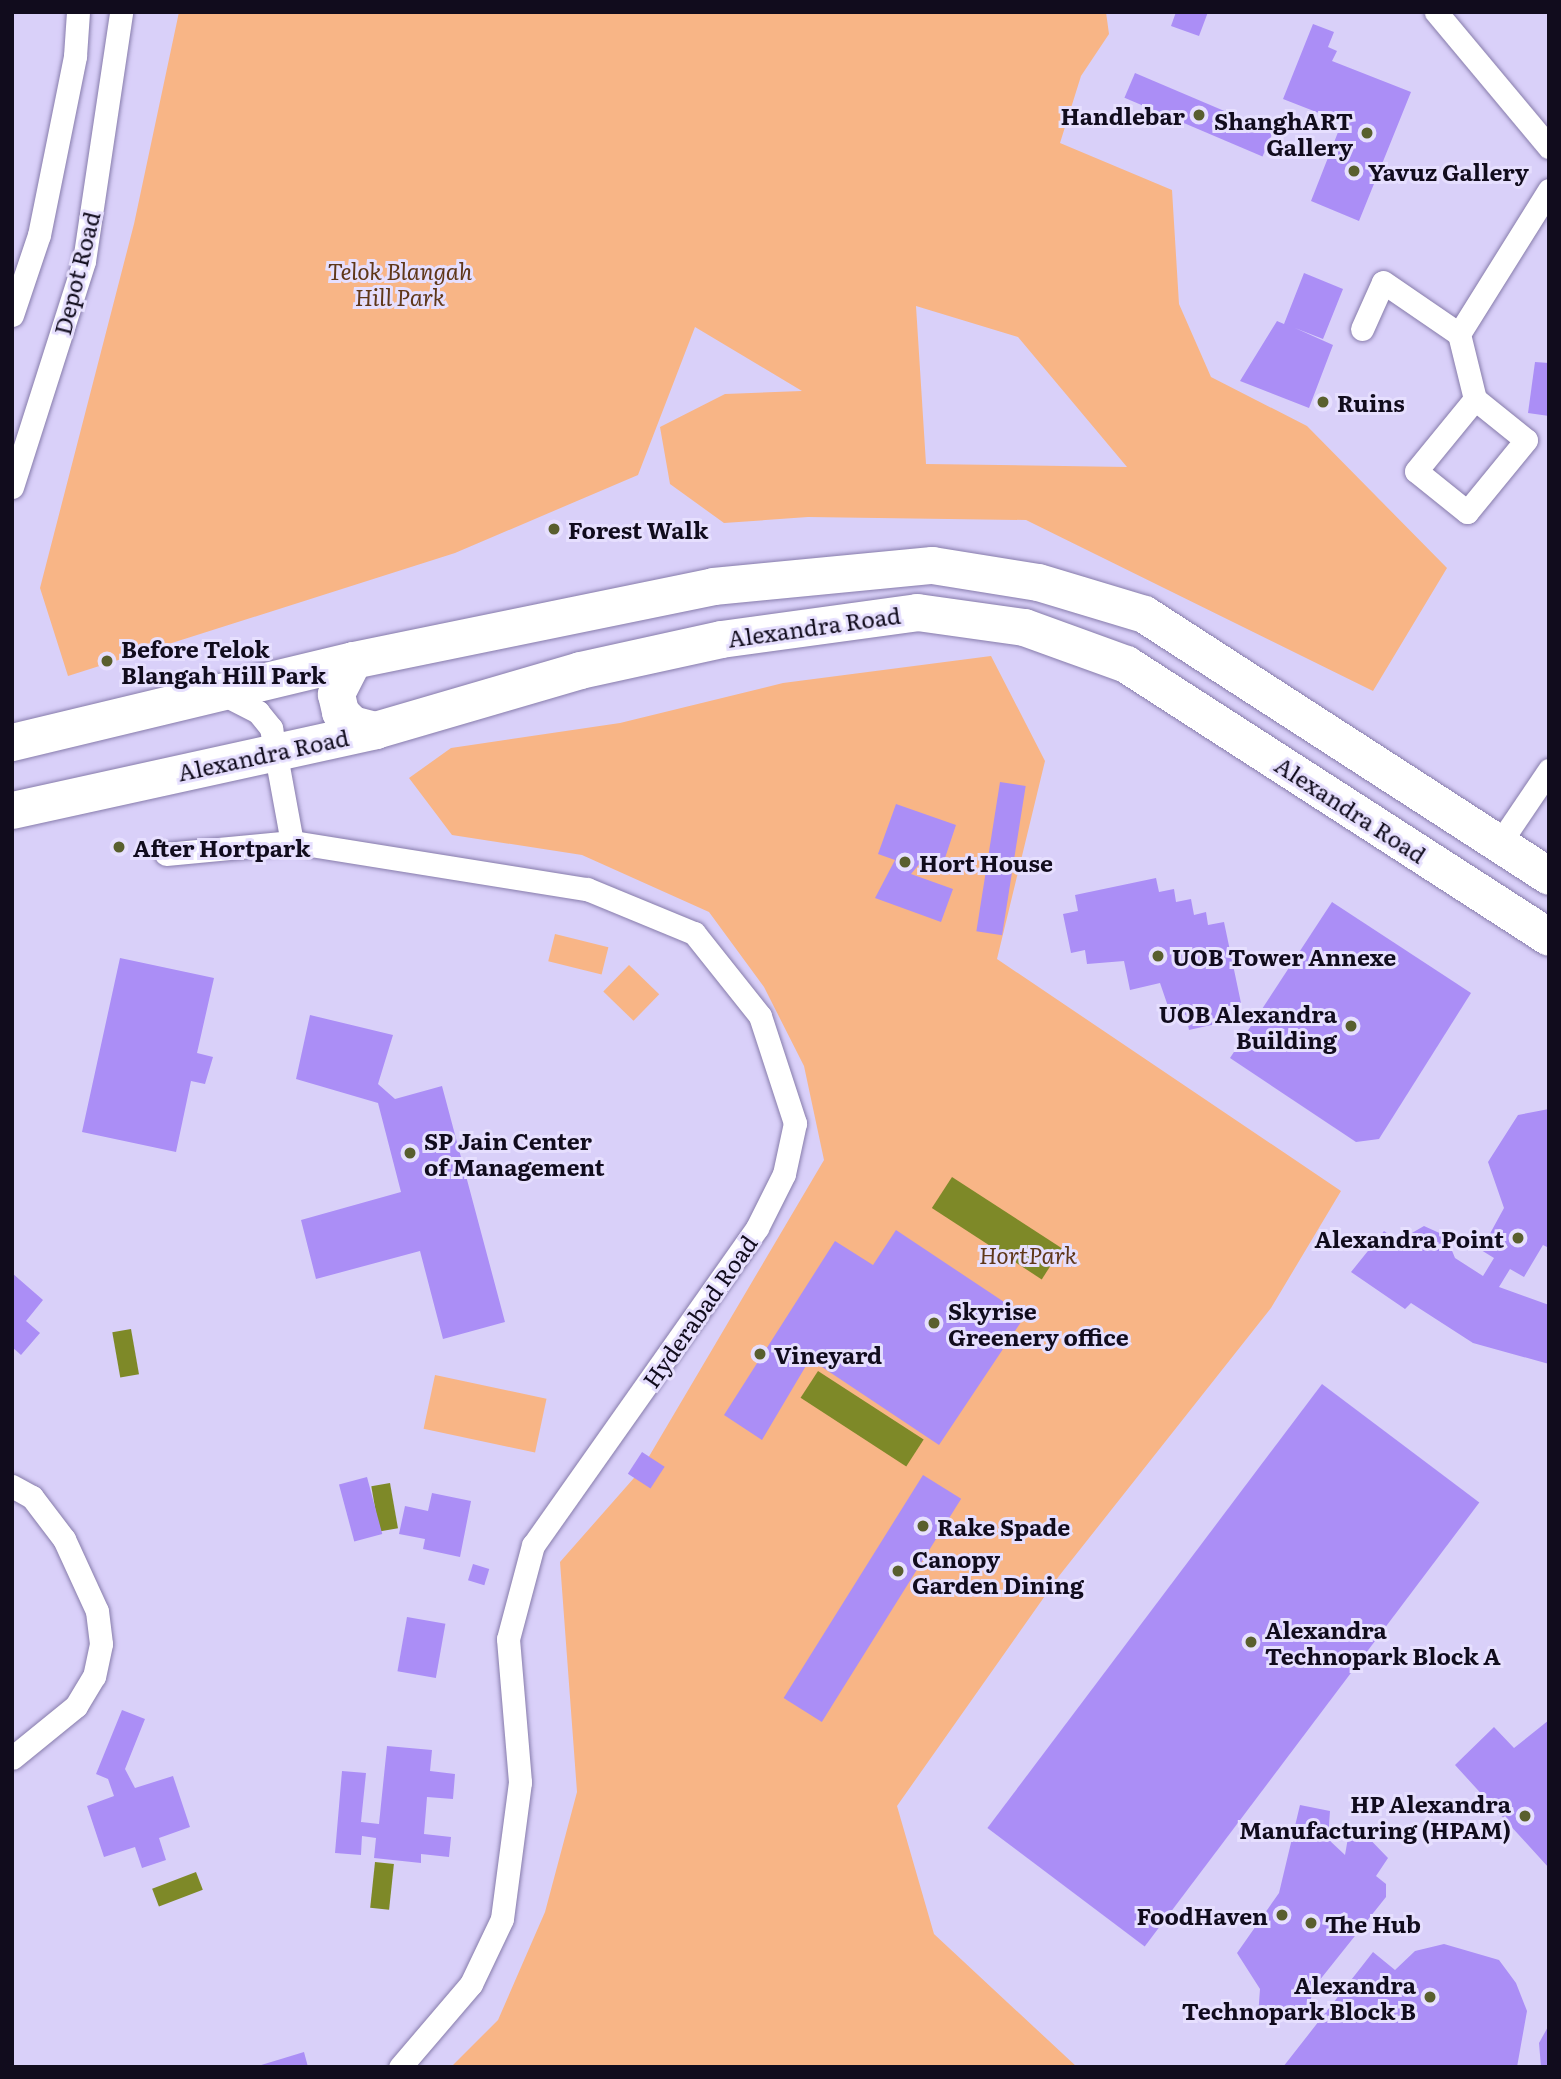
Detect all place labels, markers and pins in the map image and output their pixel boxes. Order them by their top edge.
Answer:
place label: Handlebar [1061,101,1185,129]
place label: ShanghART Gallery [1214,106,1353,160]
marker: Handlebar [1191,107,1207,123]
marker: ShanghART Gallery [1359,125,1375,141]
place label: Yavuz Gallery [1368,157,1529,185]
marker: Yavuz Gallery [1346,163,1362,179]
place label: Ruins [1337,388,1405,416]
marker: Ruins [1315,394,1331,410]
place label: Forest Walk [568,515,708,543]
marker: Forest Walk [546,521,562,537]
place label: Before Telok Blangah Hill Park [121,634,326,688]
marker: Before Telok Blangah Hill Park [99,653,115,669]
place label: After Hortpark [133,833,310,861]
marker: After Hortpark [111,839,127,855]
place label: Hort House [919,848,1053,876]
marker: Hort House [897,854,913,870]
place label: UOB Tower Annexe [1172,942,1396,970]
marker: UOB Tower Annexe [1150,948,1166,964]
place label: UOB Alexandra Building [1159,999,1337,1053]
marker: UOB Alexandra Building [1343,1018,1359,1034]
place label: SP Jain Center of Management [424,1126,605,1180]
marker: SP Jain Center of Management [402,1145,418,1161]
place label: Alexandra Point [1315,1224,1504,1252]
marker: Alexandra Point [1510,1230,1526,1246]
place label: Skyrise Greenery office [948,1296,1129,1350]
marker: Skyrise Greenery office [926,1315,942,1331]
place label: Vineyard [774,1340,882,1368]
marker: Vineyard [752,1346,768,1362]
place label: Rake Spade [937,1512,1070,1540]
marker: Rake Spade [915,1518,931,1534]
place label: Canopy Garden Dining [912,1544,1084,1598]
marker: Canopy Garden Dining [890,1563,906,1579]
place label: Alexandra Technopark Block A [1265,1615,1501,1669]
marker: Alexandra Technopark Block A [1243,1634,1259,1650]
place label: HP Alexandra Manufacturing (HPAM) [1239,1789,1511,1843]
marker: HP Alexandra Manufacturing (HPAM) [1517,1808,1533,1824]
place label: FoodHaven [1136,1901,1268,1929]
marker: FoodHaven [1274,1907,1290,1923]
place label: The Hub [1325,1909,1421,1937]
marker: The Hub [1303,1915,1319,1931]
place label: Alexandra Technopark Block B [1182,1970,1416,2024]
marker: Alexandra Technopark Block B [1422,1989,1438,2005]

